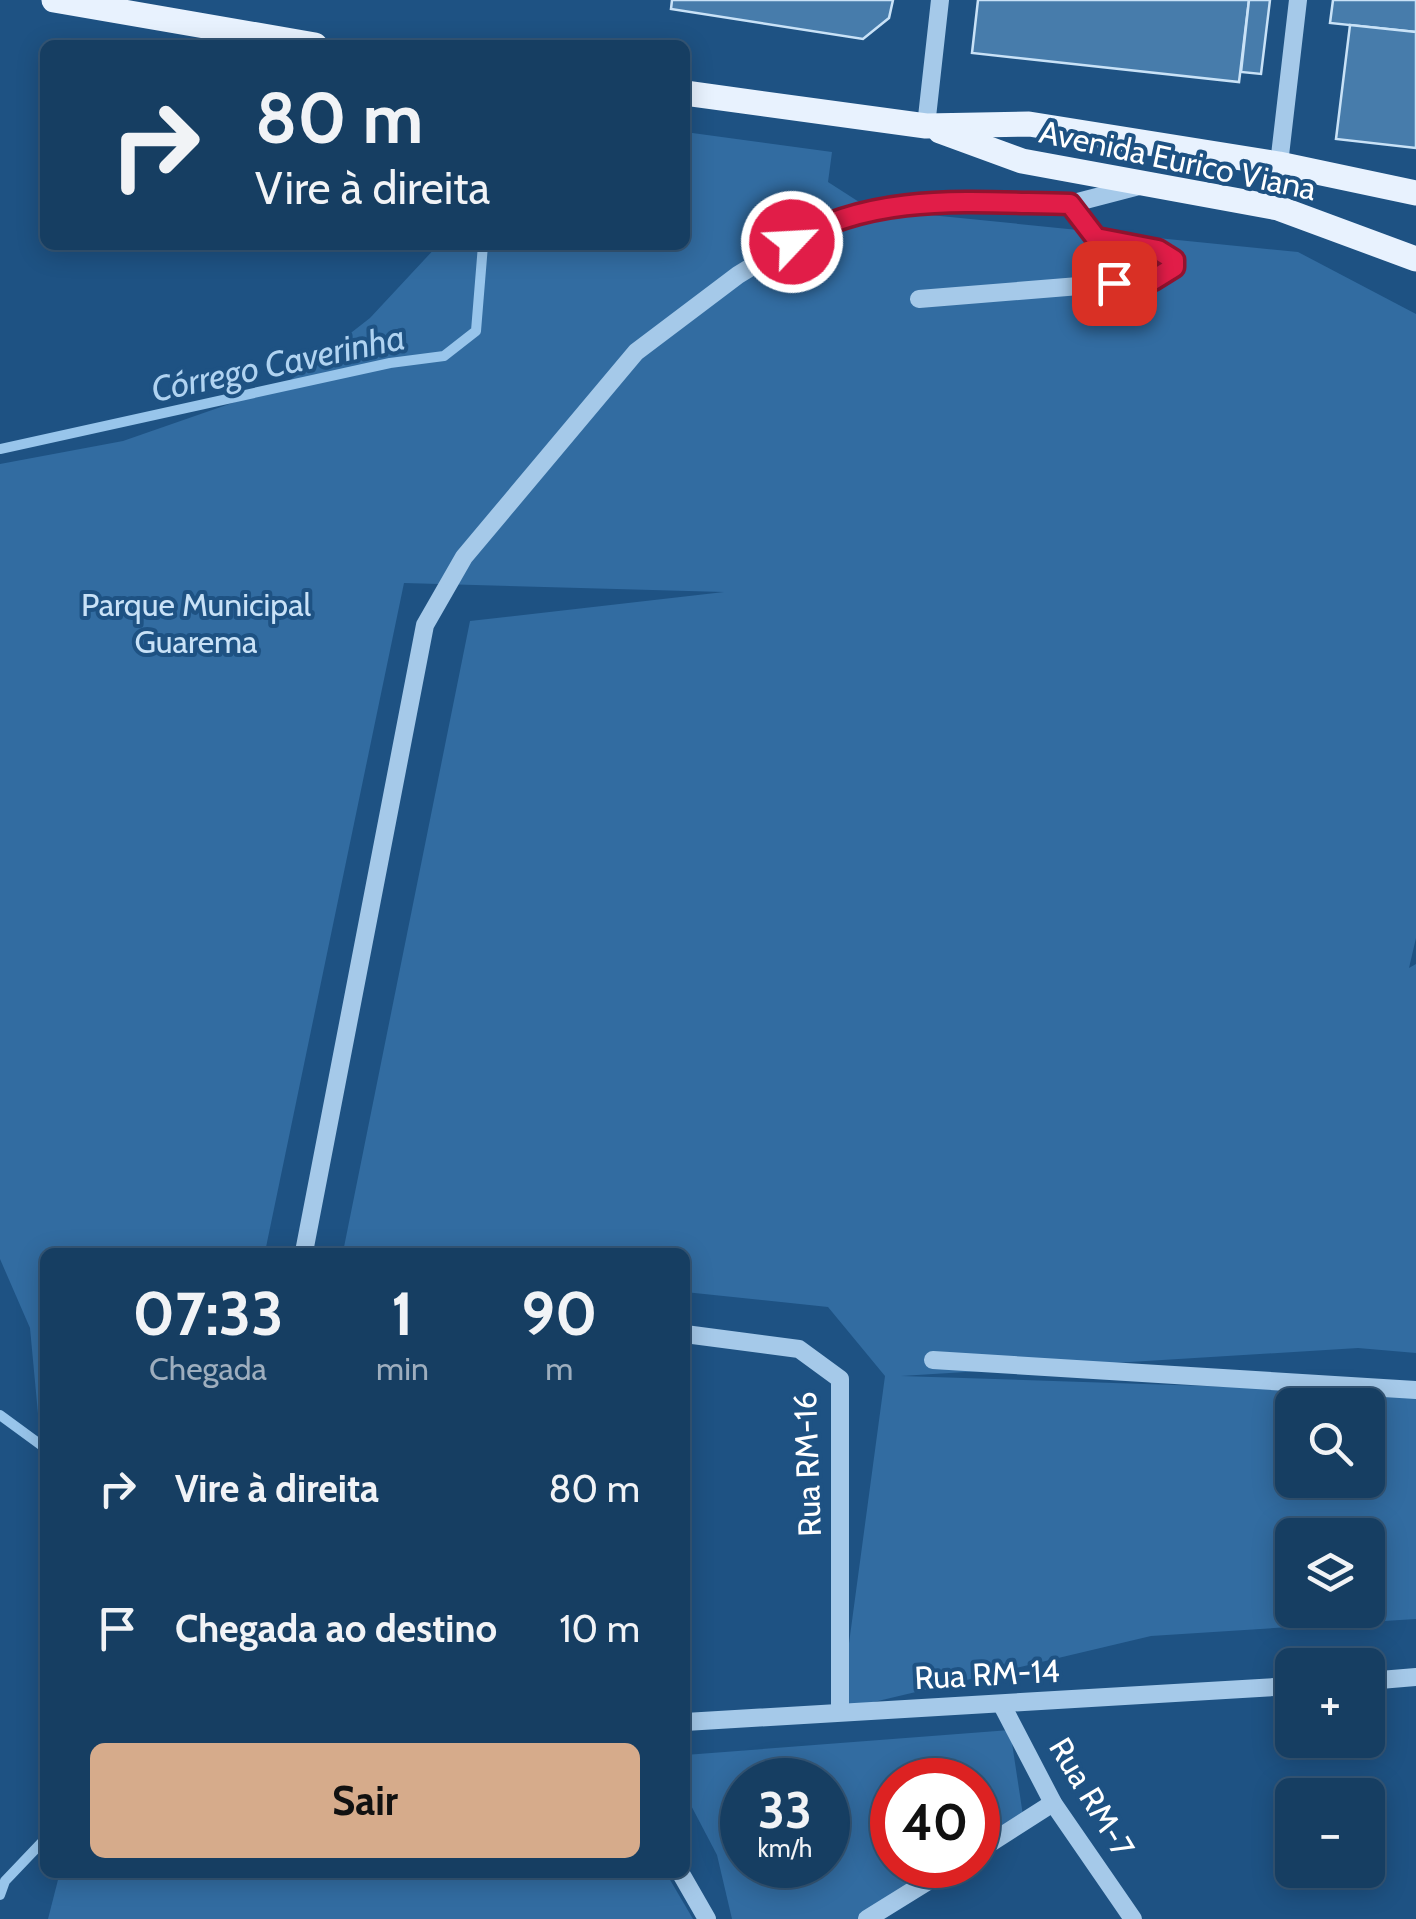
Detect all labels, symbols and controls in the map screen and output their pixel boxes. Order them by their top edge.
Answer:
text: 80 m [255,75,423,161]
icon: right [90,80,220,210]
street label: Avenida Eurico Viana [1036,112,1320,208]
text: Vire à direita [255,161,490,215]
position arrow [740,190,844,294]
pin [1072,241,1157,326]
icon: arrive [1087,256,1142,311]
water label: Córrego Caverinha [147,315,409,411]
park label: Parque Municipal Guarema [81,585,312,661]
text: 07:33 [133,1277,284,1350]
text: 1 [391,1277,414,1350]
text: 90 [521,1277,597,1350]
text: Chegada [149,1349,267,1388]
text: min [376,1349,429,1388]
text: m [545,1349,573,1388]
map controls [1275,1388,1385,1888]
button: search [1275,1388,1385,1498]
street label: Rua RM-16 [785,1391,829,1537]
icon: right [90,1461,145,1516]
text: Vire à direita [175,1465,379,1512]
text: 80 m [549,1465,640,1512]
button: layers [1275,1518,1385,1628]
icon: arrive [90,1601,145,1656]
text: Chegada ao destino [175,1605,497,1652]
text: 10 m [559,1605,640,1652]
button: + [1275,1648,1385,1758]
street label: Rua RM-14 [913,1651,1061,1697]
street label: Rua RM-7 [1041,1730,1143,1864]
button: Sair [90,1743,640,1858]
speed limit sign: 40 [870,1758,1000,1888]
button: − [1275,1778,1385,1888]
text: 33 [758,1780,812,1841]
text: km/h [758,1833,812,1863]

